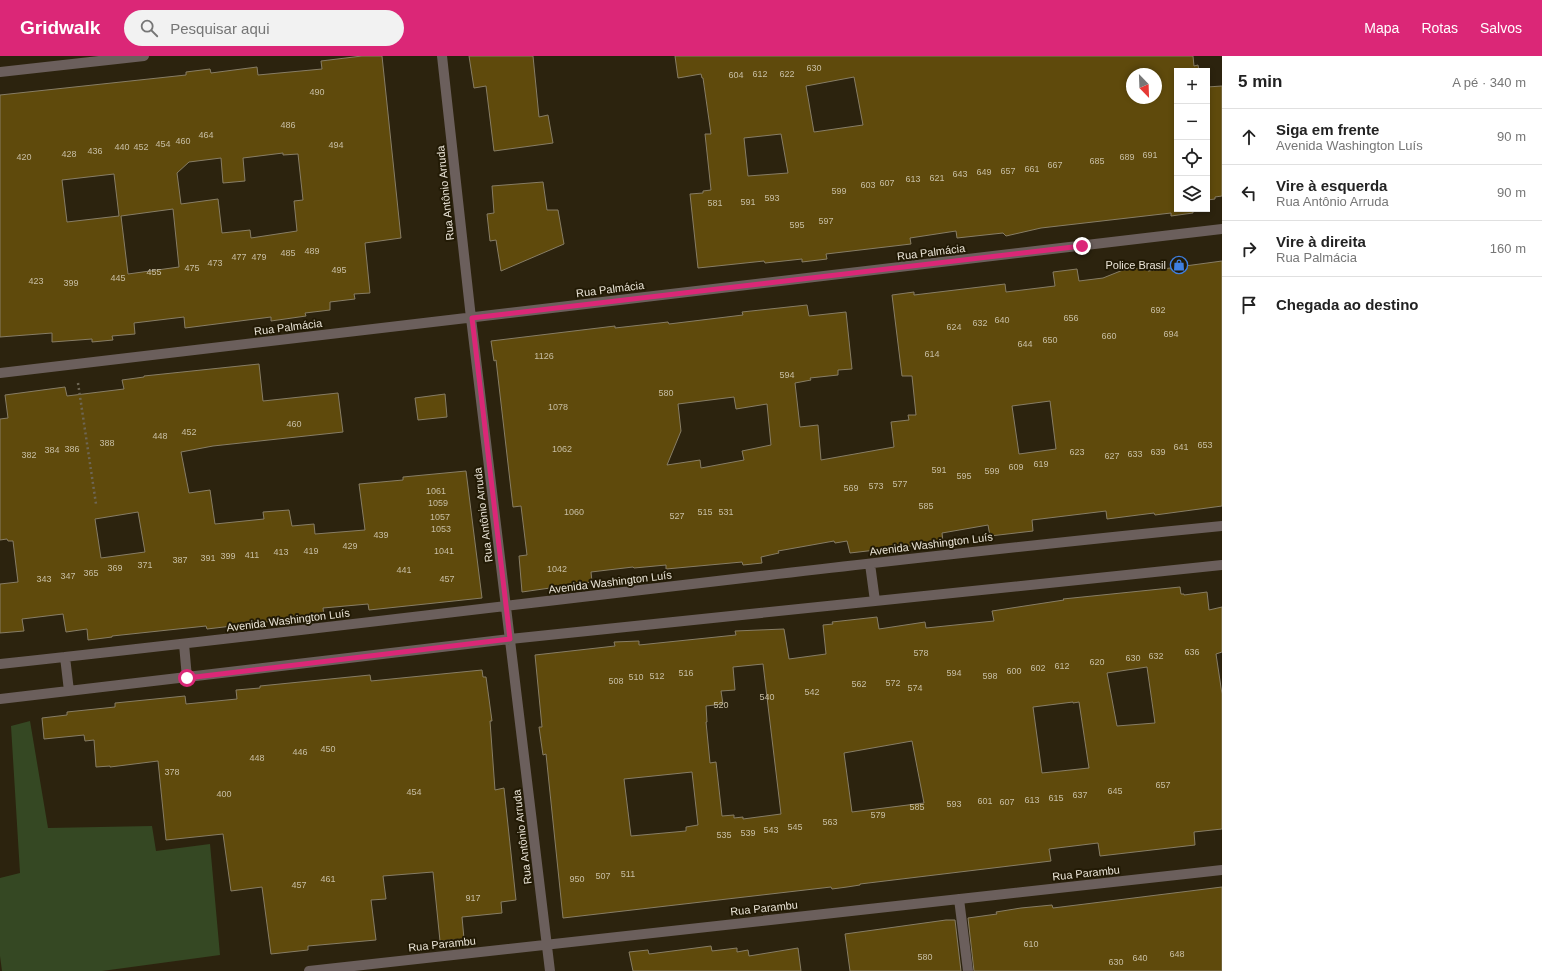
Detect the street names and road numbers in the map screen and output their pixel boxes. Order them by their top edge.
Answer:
street label: Rua Antônio Arruda [434,144,456,241]
street label: Rua Palmácia [896,242,967,262]
street label: Rua Palmácia [575,279,646,299]
street label: Rua Palmácia [253,317,324,337]
street label: Rua Antônio Arruda [471,466,495,563]
street label: Avenida Washington Luís [869,530,994,558]
street label: Avenida Washington Luís [548,568,673,596]
street label: Avenida Washington Luís [226,606,351,634]
street label: Rua Antônio Arruda [510,788,534,885]
street label: Rua Parambu [1052,863,1120,883]
street label: Rua Parambu [730,898,798,918]
street label: Rua Parambu [408,934,476,954]

